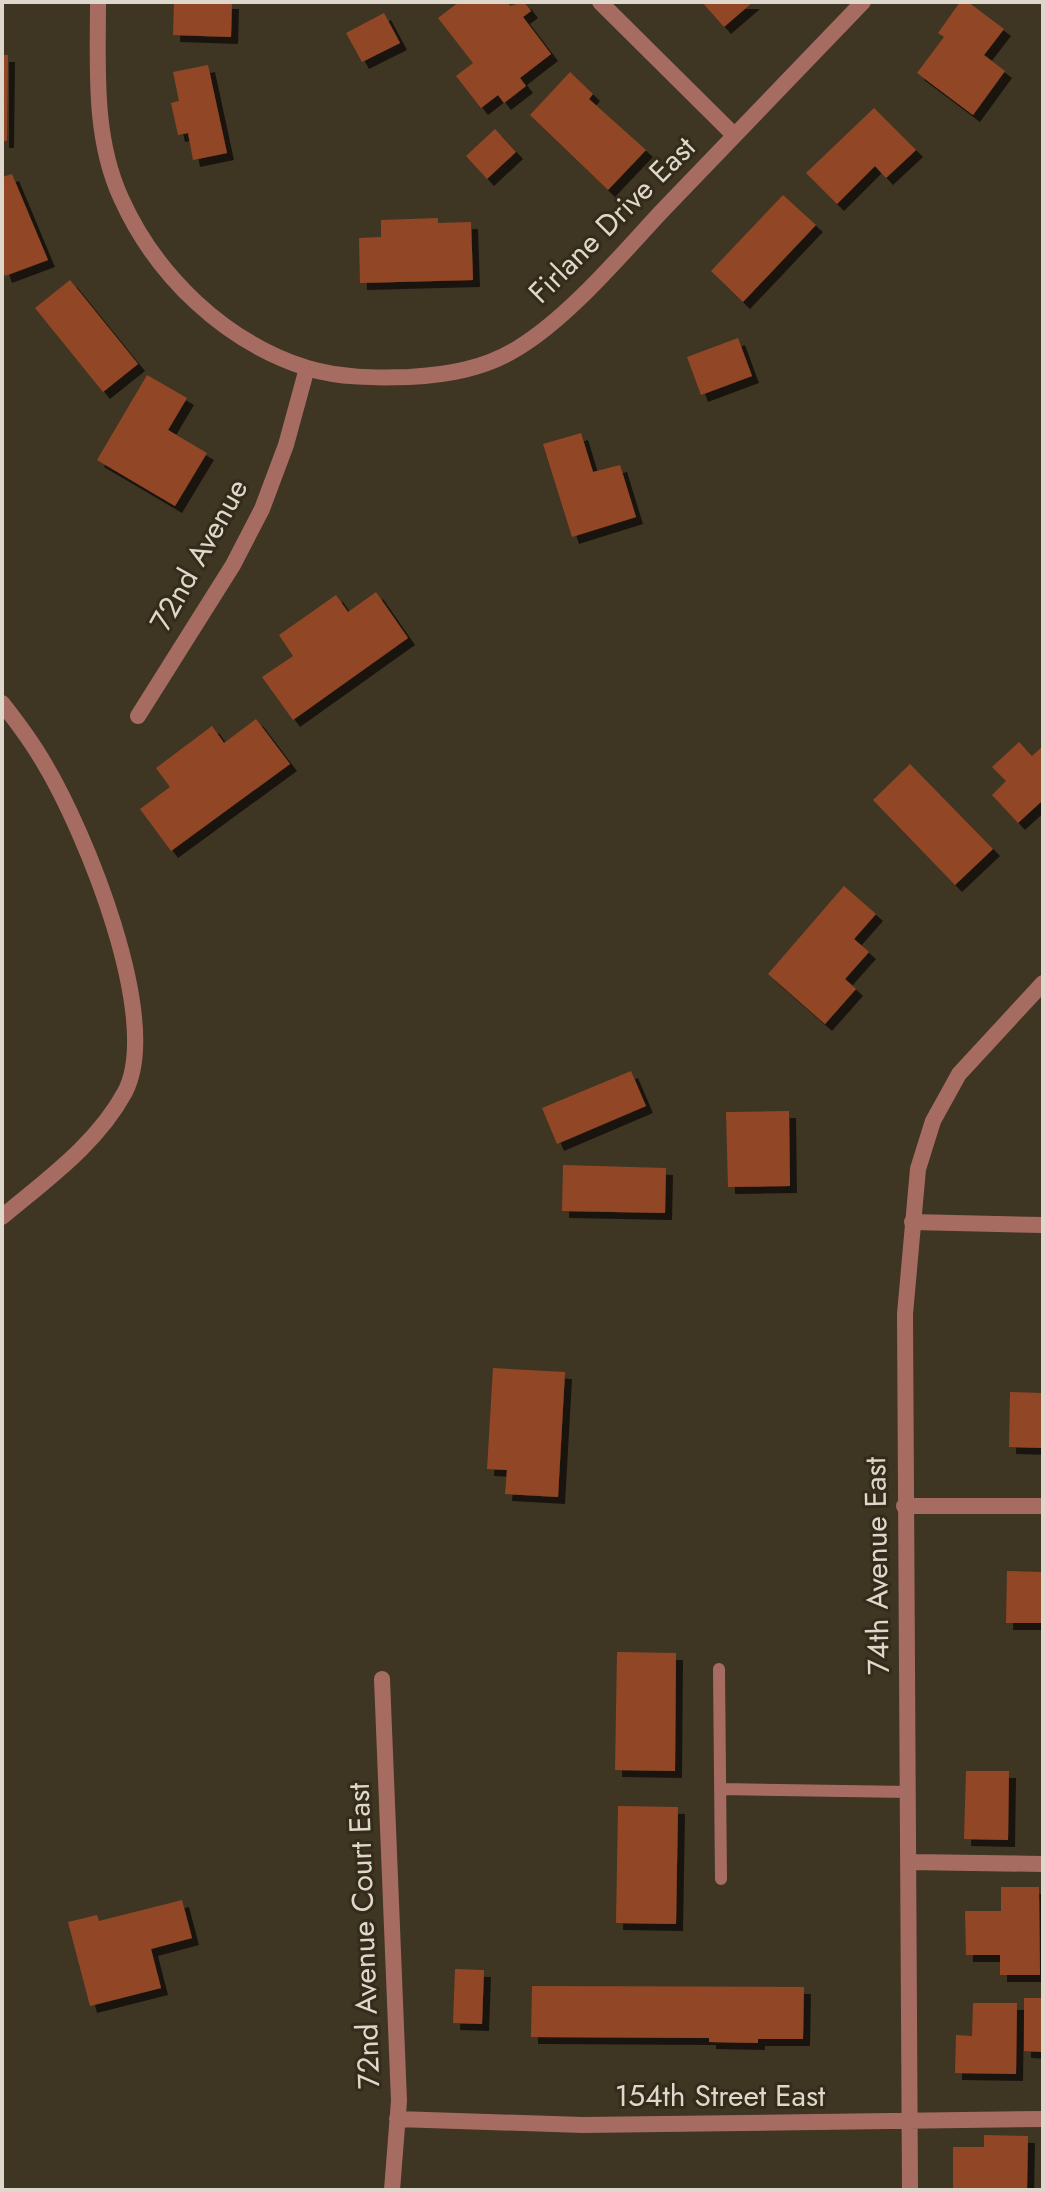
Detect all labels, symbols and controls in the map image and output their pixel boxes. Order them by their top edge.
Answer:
street label: Firlane Drive East [518,126,705,313]
street label: 72nd Avenue [139,471,258,639]
street label: 74th Avenue East [853,1456,900,1675]
street label: 72nd Avenue Court East [337,1781,390,2090]
street label: 154th Street East [615,2074,826,2117]

